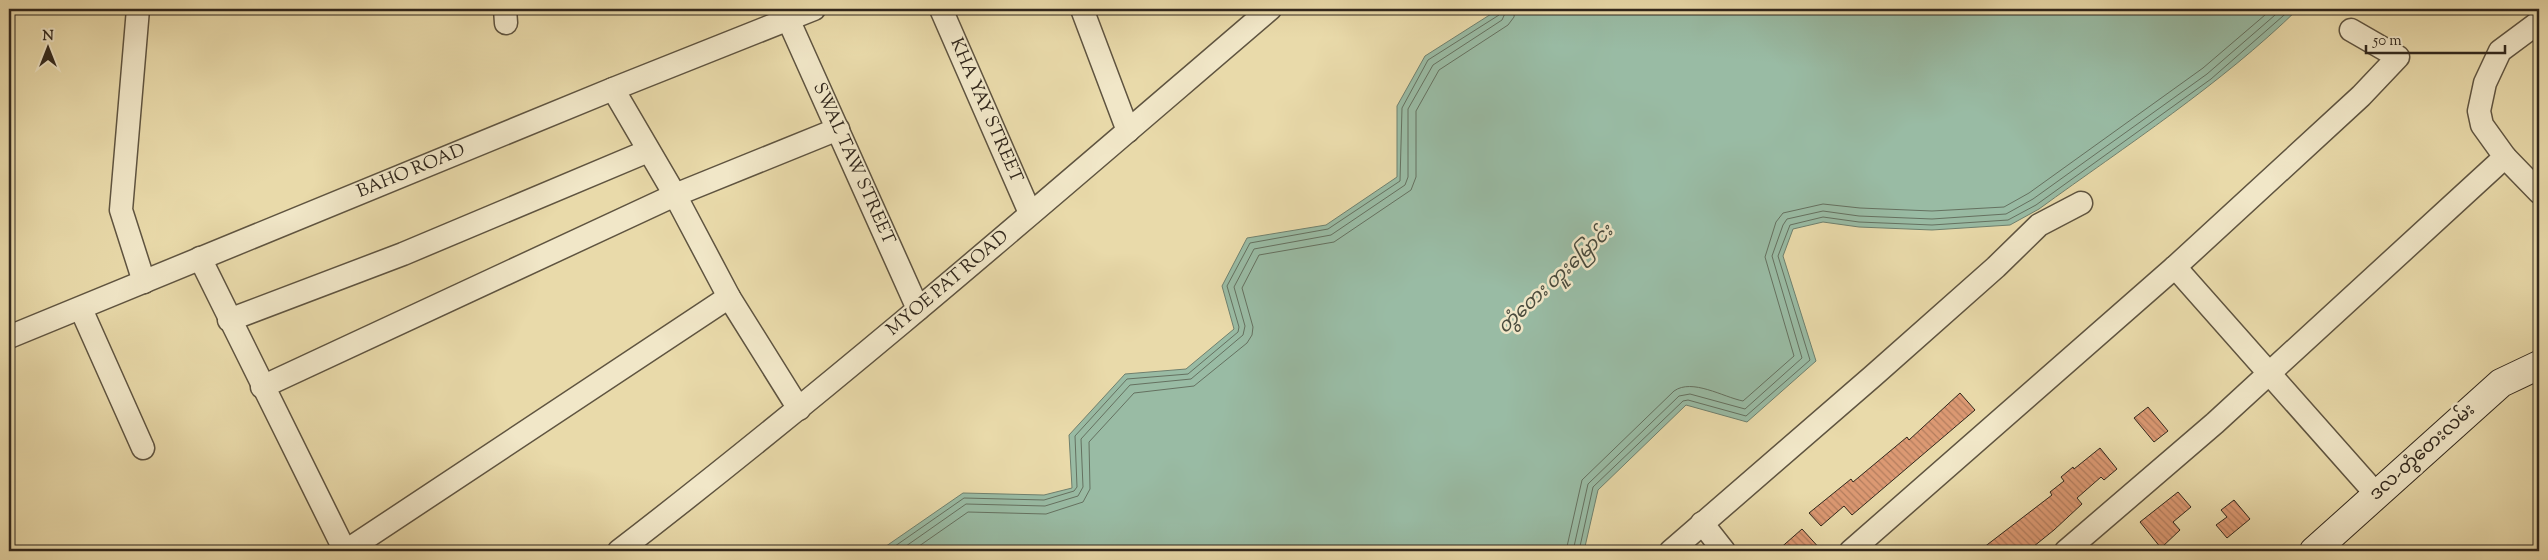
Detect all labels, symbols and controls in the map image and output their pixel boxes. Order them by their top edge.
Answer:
north arrow [22,22,72,72]
scale bar [2366,22,2504,54]
text: N [42,27,54,47]
text: 50 m [2372,31,2402,52]
street label: KHA YAY STREET [942,34,1029,187]
street label: SWAL TAW STREET [805,79,901,250]
street label: BAHO ROAD [353,138,469,206]
water label: တွံတေး တူးမြောင်း [1491,217,1621,341]
street label: MYOE PAT ROAD [881,225,1015,343]
street label: ဒလ-တွံတေးလမ်း [2363,397,2482,508]

